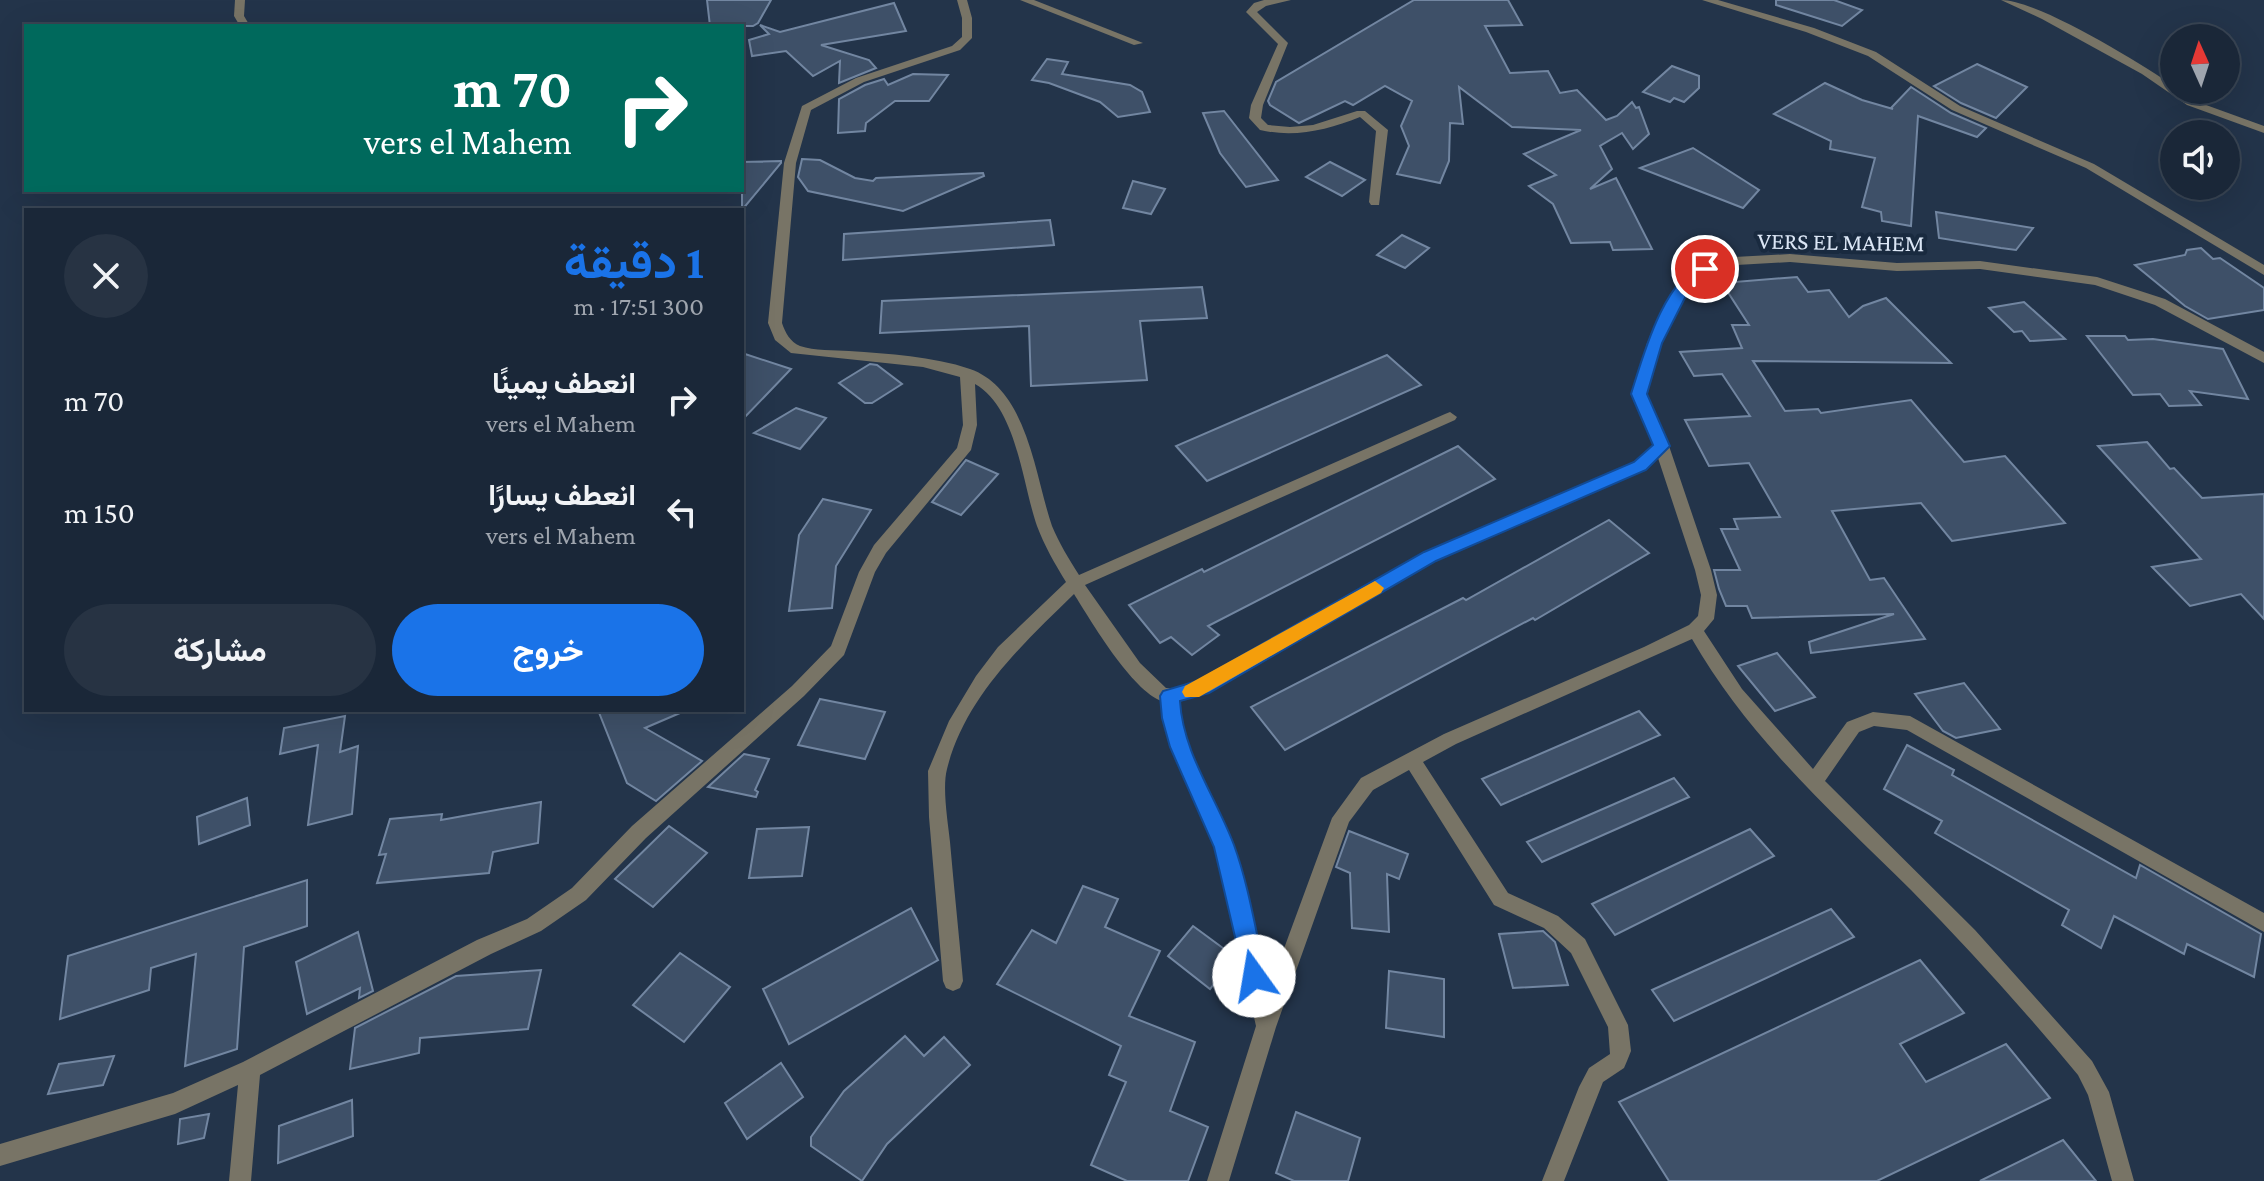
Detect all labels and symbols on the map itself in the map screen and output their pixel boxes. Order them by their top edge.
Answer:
north arrow [2160,24,2240,104]
street label: VERS EL MAHEM [1757,227,1925,256]
pin [1671,235,1739,303]
position arrow [1212,934,1296,1018]

